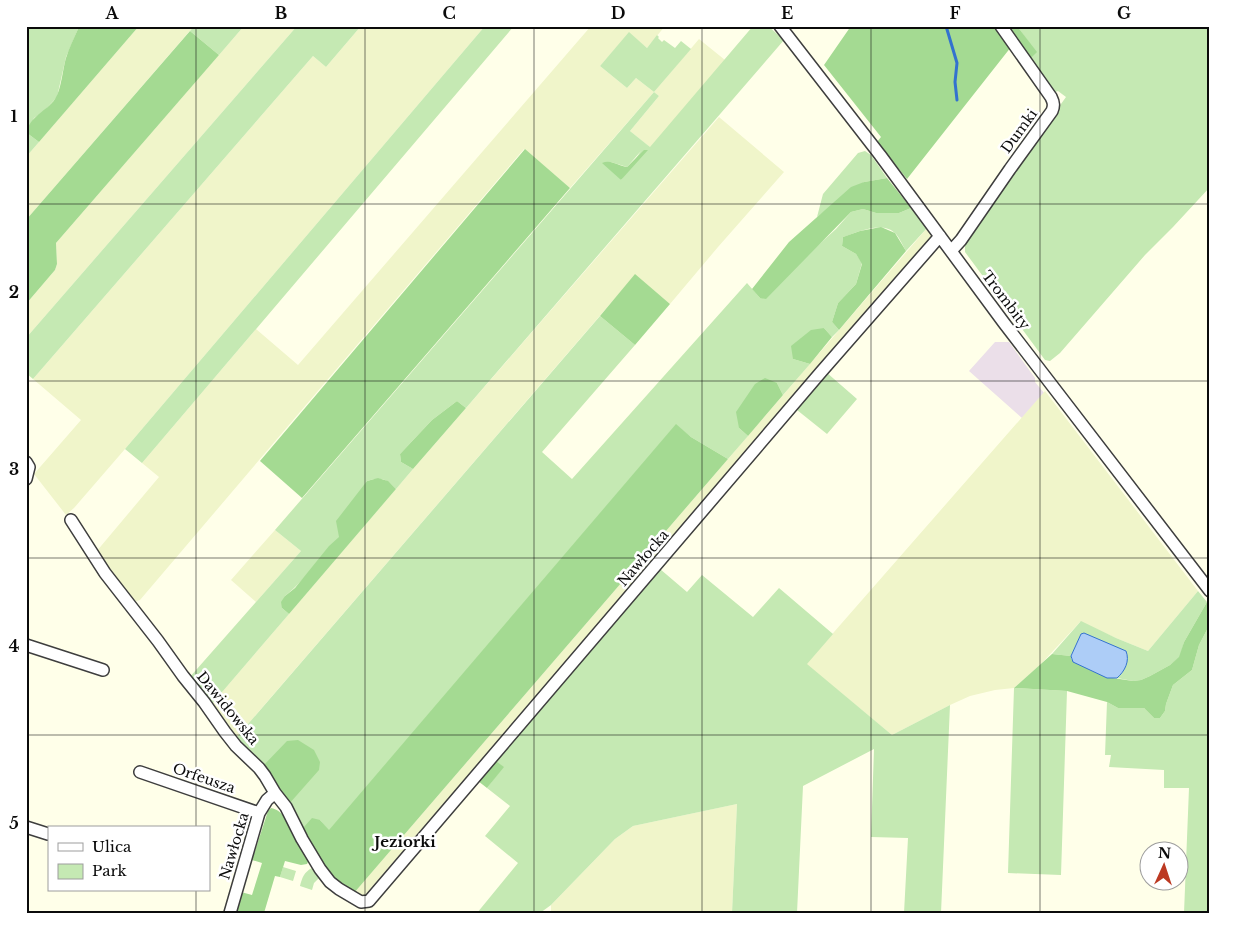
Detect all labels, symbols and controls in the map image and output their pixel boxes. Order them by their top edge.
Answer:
text: A [105,3,120,23]
text: B [275,3,288,23]
text: C [442,3,456,23]
text: D [611,3,625,23]
text: E [781,3,793,23]
text: F [949,3,961,23]
text: G [1117,3,1131,23]
street label: Dumki [997,105,1041,157]
text: 1 [11,106,18,126]
street label: Trombity [978,267,1034,333]
text: 2 [9,282,19,302]
text: 3 [9,459,19,479]
street label: Nawłocka [614,526,673,590]
text: 4 [9,636,19,656]
street label: Dawidowska [193,668,263,749]
street label: Orfeusza [170,759,238,797]
street label: Nawłocka [215,810,253,882]
text: 5 [9,813,19,833]
legend [48,826,210,892]
district label: Jeziorki [371,832,436,851]
text: Ulica [92,837,132,856]
north arrow [1138,842,1188,892]
text: N [1158,844,1172,862]
text: Park [92,861,128,880]

